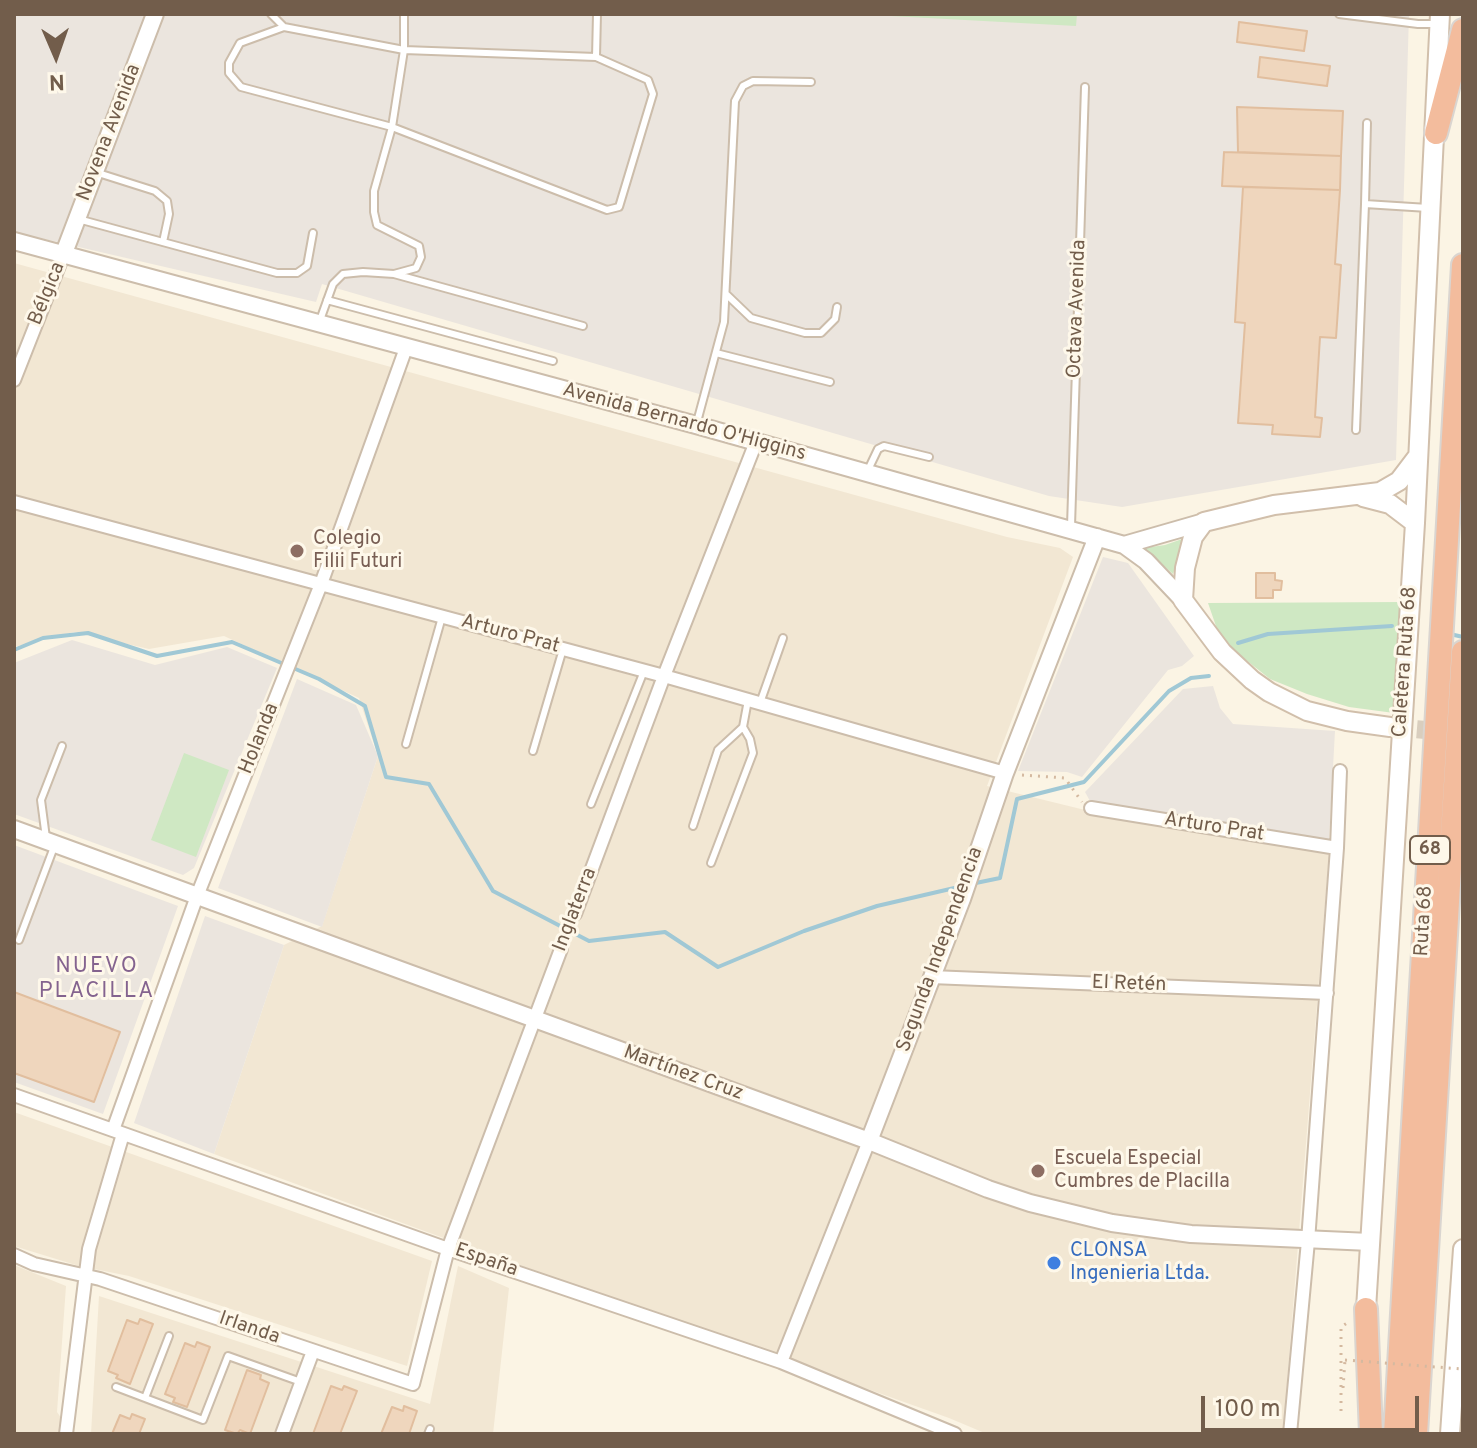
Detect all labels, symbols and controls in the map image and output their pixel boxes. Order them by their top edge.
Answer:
north arrow [16,16,96,96]
street label: Novena Avenida [73,61,147,205]
text: N [48,67,65,94]
street label: Octava Avenida [1064,239,1092,379]
street label: Bélgica [25,259,71,329]
street label: Avenida Bernardo O'Higgins [560,379,808,467]
place label: Colegio Filii Futuri [313,528,402,575]
marker: Colegio Filii Futuri [288,542,306,560]
street label: Caletera Ruta 68 [1389,586,1423,738]
street label: Arturo Prat [458,610,562,660]
street label: Holanda [235,700,285,778]
street label: Arturo Prat [1162,808,1266,848]
road number: 68 [1410,836,1450,864]
street label: Segunda Independencia [893,844,989,1056]
street label: Inglaterra [549,865,603,955]
street label: Ruta 68 [1411,885,1439,957]
district label: NUEVO PLACILLA [39,955,155,1006]
street label: El Retén [1091,972,1167,998]
street label: Martínez Cruz [620,1041,746,1107]
place label: Escuela Especial Cumbres de Placilla [1054,1148,1230,1195]
marker: Escuela Especial Cumbres de Placilla [1029,1162,1047,1180]
street label: España [451,1239,521,1283]
place label: CLONSA Ingenieria Ltda. [1070,1240,1209,1287]
marker: CLONSA Ingenieria Ltda. [1045,1254,1063,1272]
street label: Irlanda [215,1307,283,1351]
scale bar [1205,1380,1423,1430]
text: 100 m [1215,1395,1281,1425]

